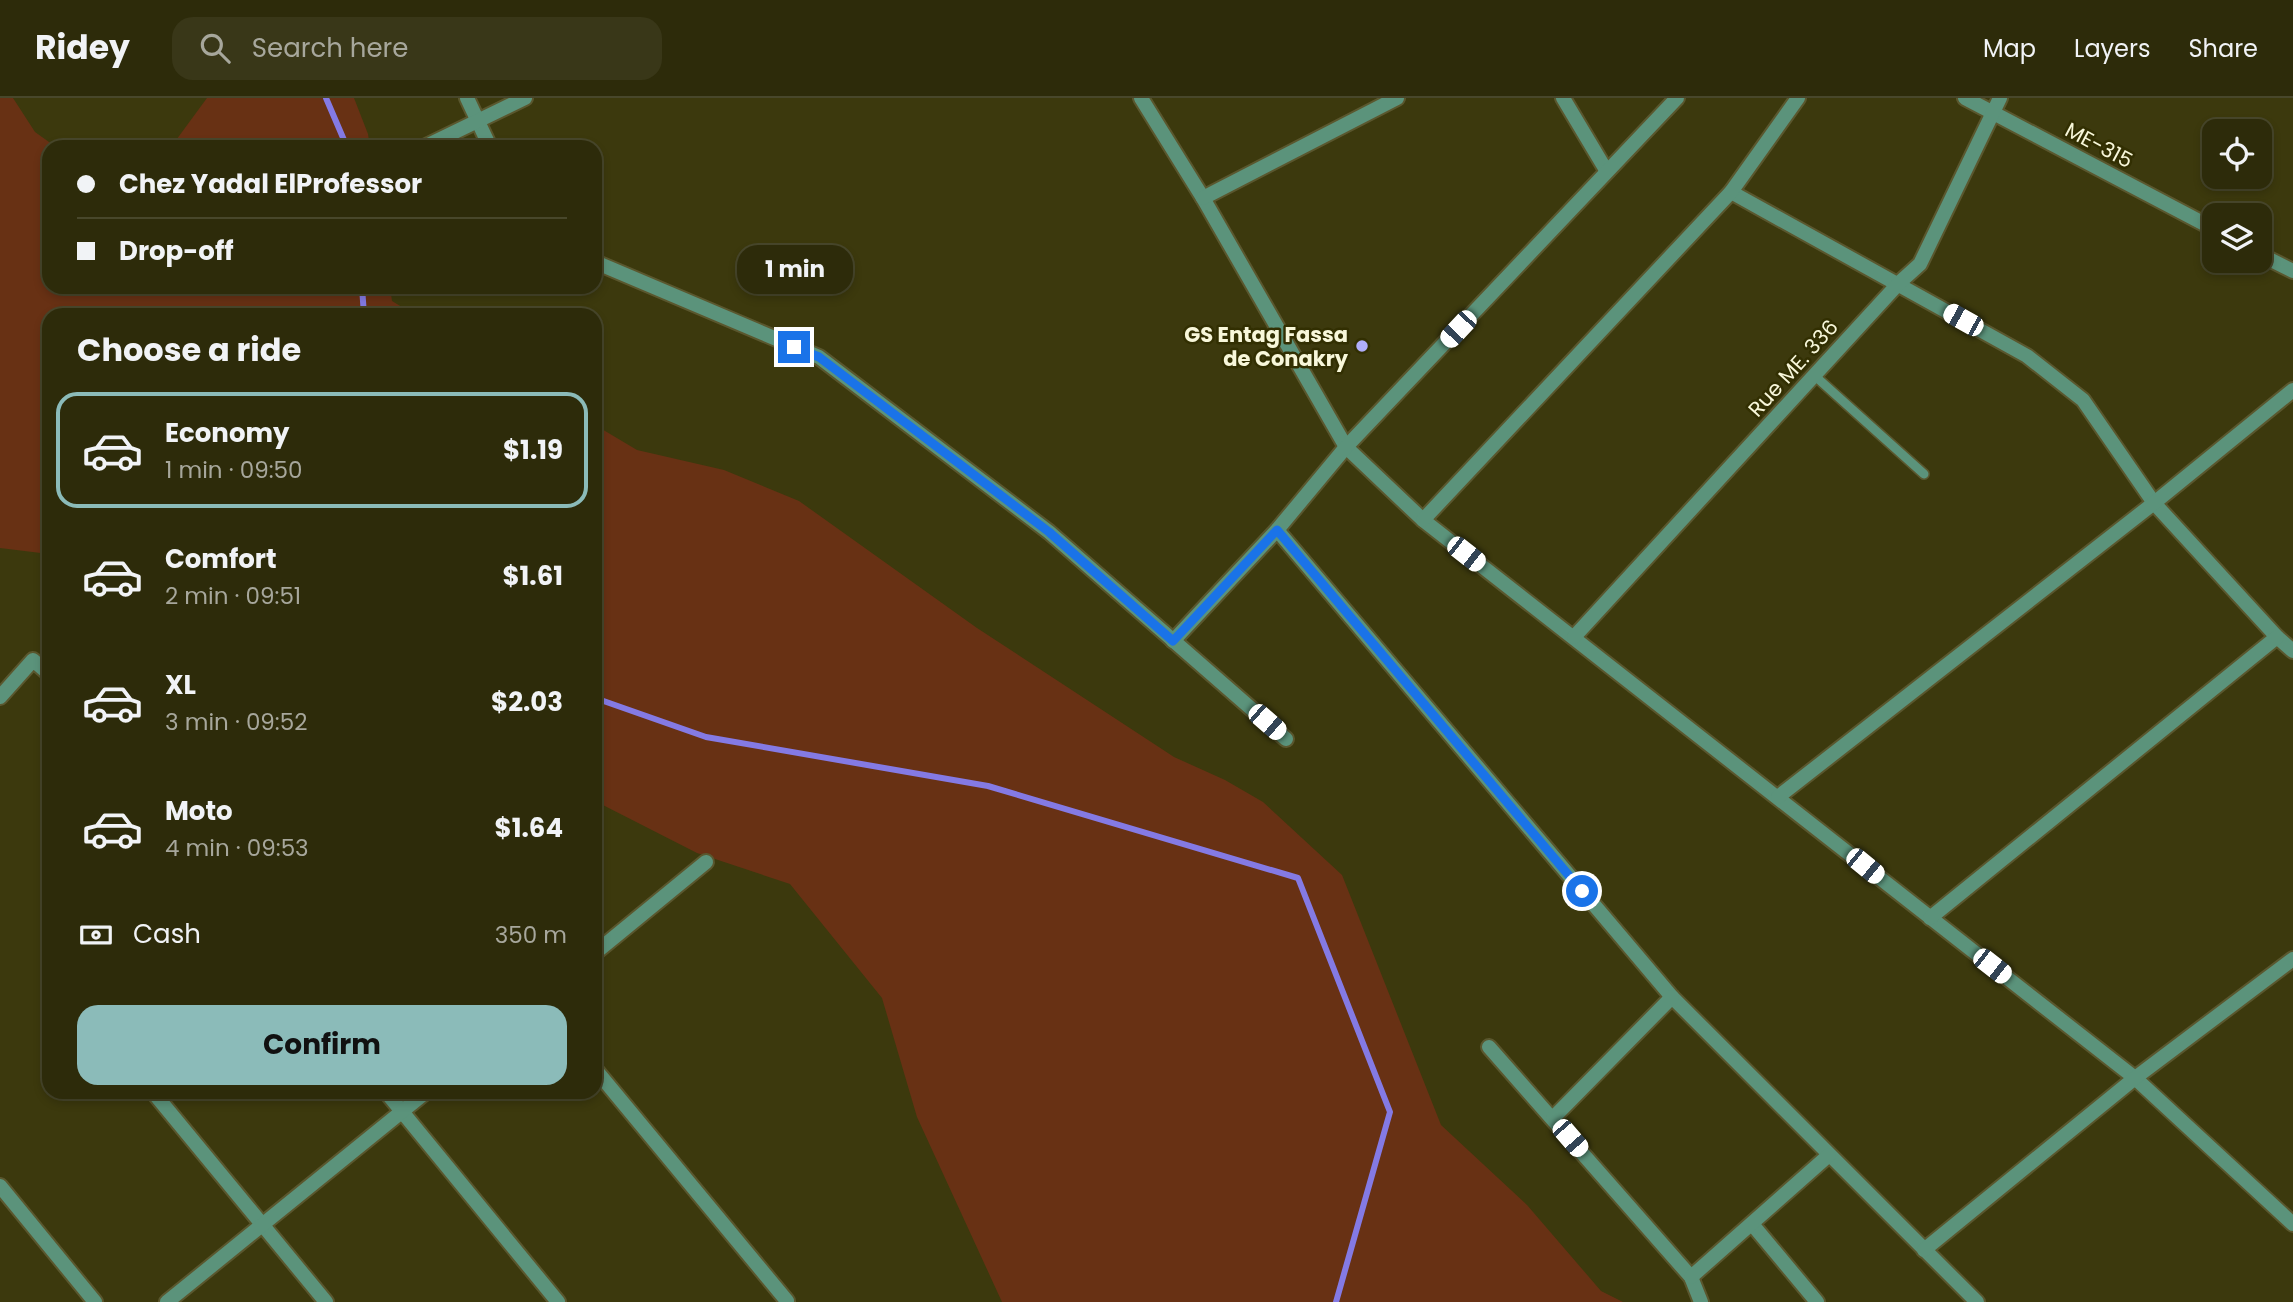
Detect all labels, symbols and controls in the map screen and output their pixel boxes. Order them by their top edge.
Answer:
search box [172,17,662,80]
text: Ridey [35,24,130,71]
icon: search [196,29,234,67]
text: Search here [252,30,408,66]
text: Map [1983,32,2036,65]
text: Layers [2074,32,2150,65]
text: Share [2188,32,2258,65]
street label: ME-315 [2060,115,2138,175]
map controls [2202,119,2272,273]
button: locate [2202,119,2272,189]
text: Chez Yadal ElProfessor [119,166,422,202]
button: layers [2202,203,2272,273]
text: Drop-off [119,233,234,269]
callout: 1 min [736,246,852,294]
text: 1 min [765,253,825,285]
car [1940,301,1987,339]
car [1436,306,1481,352]
street label: Rue ME. 336 [1741,313,1845,423]
place label: GS Entag Fassa de Conakry [1184,320,1349,373]
text: Choose a ride [77,327,301,372]
route end [778,331,810,363]
marker: GS Entag Fassa de Conakry [1354,338,1370,354]
text: Economy [165,415,289,451]
icon: car [81,419,144,482]
text: $1.19 [503,432,563,468]
text: 1 min · 09:50 [165,454,302,486]
car [1443,533,1490,575]
text: Comfort [165,541,277,577]
icon: car [81,545,144,608]
text: $1.61 [502,558,563,594]
text: 2 min · 09:51 [165,580,301,612]
text: XL [165,667,196,703]
icon: car [81,671,144,734]
text: $2.03 [491,684,563,720]
car [1245,700,1290,744]
text: 3 min · 09:52 [165,706,307,738]
text: Moto [165,793,233,829]
icon: car [81,797,144,860]
text: $1.64 [495,810,563,846]
text: 4 min · 09:53 [165,832,309,864]
car [1843,845,1888,887]
route start [1566,875,1598,907]
icon: cash [77,916,115,954]
text: Cash [133,916,201,952]
text: 350 m [495,919,567,951]
car [1969,945,2016,987]
button: Confirm [77,1005,567,1085]
car [1549,1115,1592,1161]

